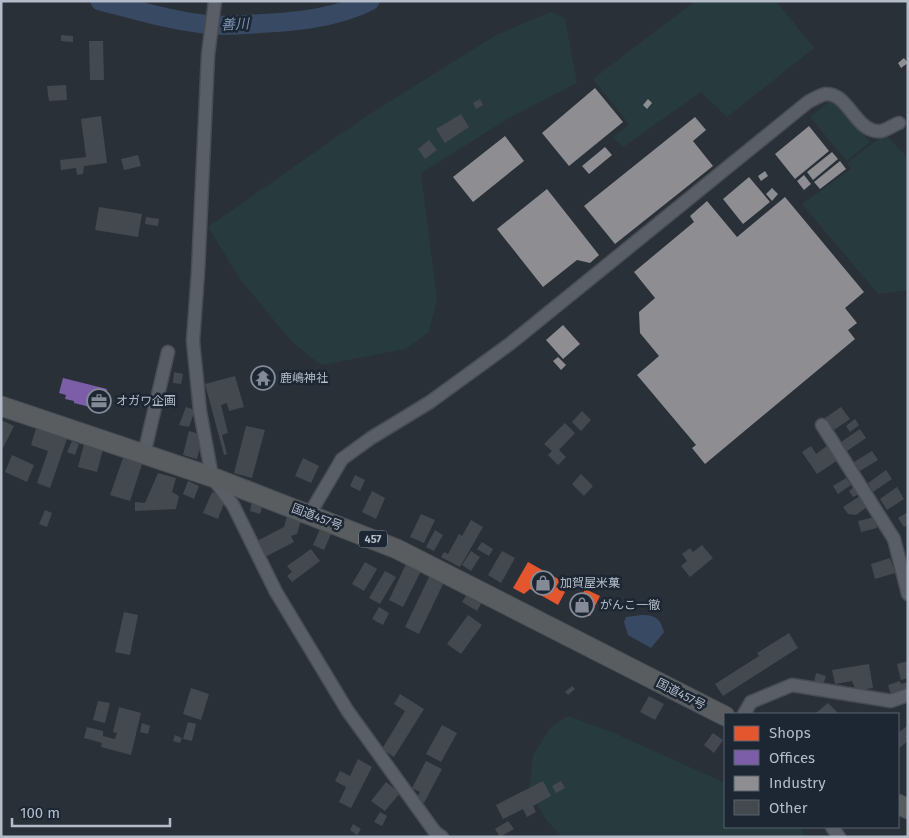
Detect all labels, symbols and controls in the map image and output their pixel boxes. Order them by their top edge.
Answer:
water label: 善川 [221,15,251,34]
temple icon: 鹿嶋神社 [250,365,276,391]
place label: 鹿嶋神社 [280,371,328,385]
office icon: オガワ企画 [86,388,112,414]
place label: オガワ企画 [116,394,176,408]
street label: 国道457号 [290,501,344,533]
road number: 457 [359,530,387,548]
shop icon: 加賀屋米菓 [530,570,556,596]
place label: 加賀屋米菓 [560,576,620,590]
shop icon: がんこ一徹 [569,592,595,618]
place label: がんこ一徹 [600,598,661,612]
street label: 国道457号 [654,676,708,712]
legend [724,713,899,828]
text: Shops [769,724,811,742]
text: Offices [769,749,815,767]
text: Industry [769,774,826,792]
scale bar [12,796,170,828]
text: Other [769,799,808,817]
text: 100 m [20,804,60,822]

